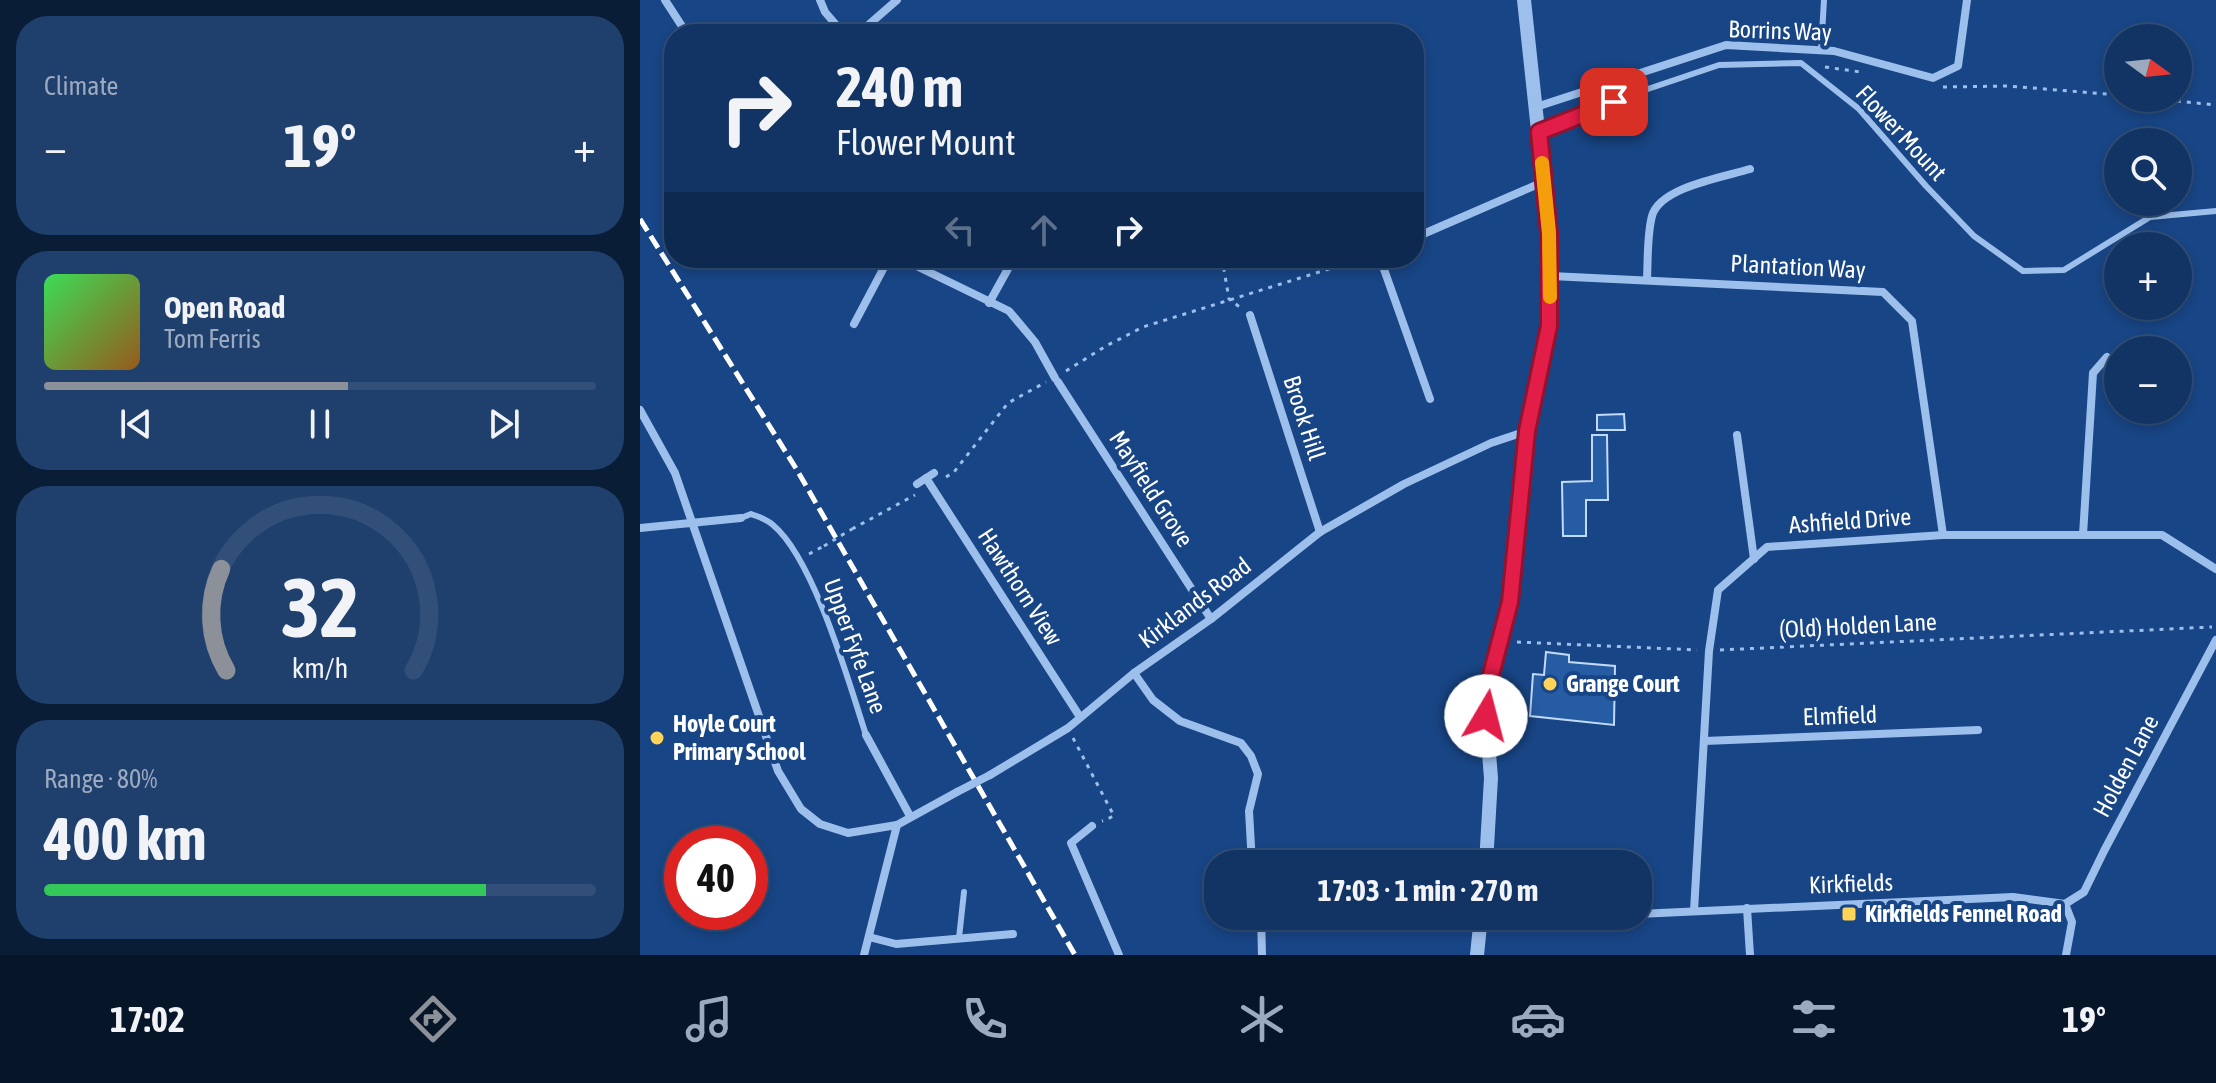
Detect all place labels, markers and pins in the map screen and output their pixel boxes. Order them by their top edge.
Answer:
pin [1580,68,1648,136]
place label: Grange Court [1566,670,1680,697]
marker: Grange Court [1541,675,1559,693]
place label: Hoyle Court Primary School [673,710,806,765]
marker: Hoyle Court Primary School [648,729,666,747]
place label: Kirkfields Fennel Road [1865,900,2062,927]
marker: Kirkfields Fennel Road [1840,905,1858,923]

